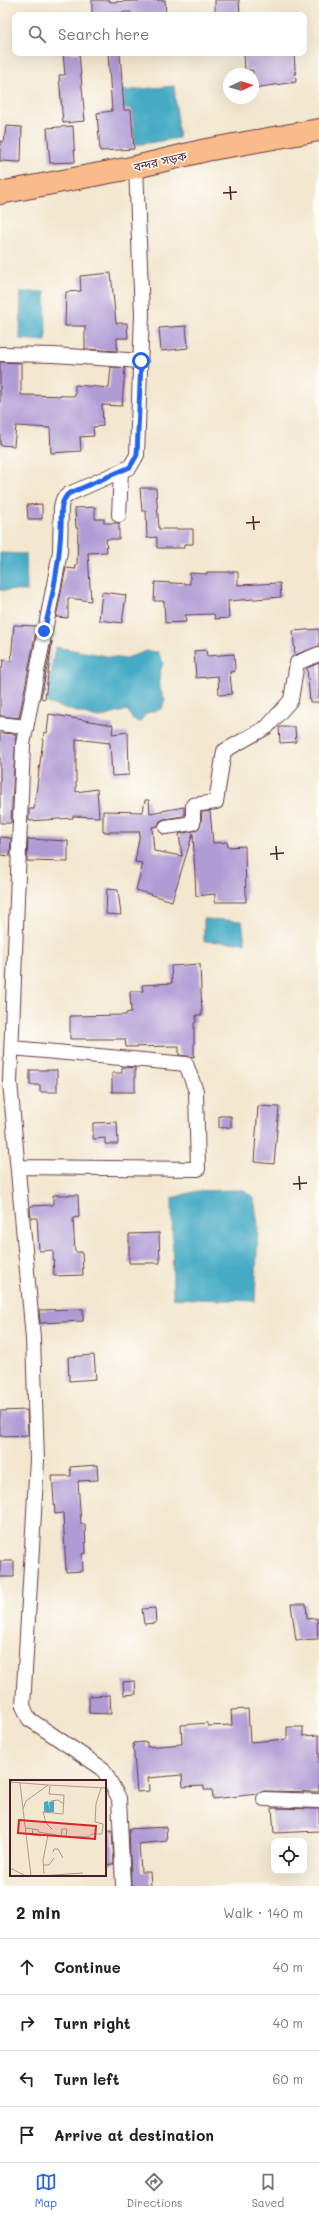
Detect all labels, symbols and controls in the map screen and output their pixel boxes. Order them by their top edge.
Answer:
search box [12,12,307,56]
icon: search [26,23,48,45]
text: Search here [58,24,149,44]
north arrow [223,68,259,104]
street label: বন্দর সড়ক [131,147,188,175]
route start [132,352,150,370]
route end [35,622,53,640]
inset map [10,1780,106,1876]
map controls [271,1838,307,1874]
button: locate [271,1838,307,1874]
text: 2 min [16,1901,61,1923]
text: Walk · 140 m [223,1904,303,1921]
icon: ahead [16,1956,38,1978]
text: Continue [54,1957,121,1977]
text: 40 m [273,1958,303,1975]
icon: right [16,2012,38,2034]
text: Turn right [54,2013,131,2033]
text: 40 m [273,2014,303,2031]
icon: left [16,2068,38,2090]
text: Turn left [54,2069,119,2089]
text: 60 m [273,2070,303,2087]
icon: arrive [16,2124,38,2146]
text: Arrive at destination [54,2125,214,2145]
tab: Map [35,2171,57,2210]
tab: Directions [126,2171,182,2210]
tab: Saved [252,2171,284,2210]

